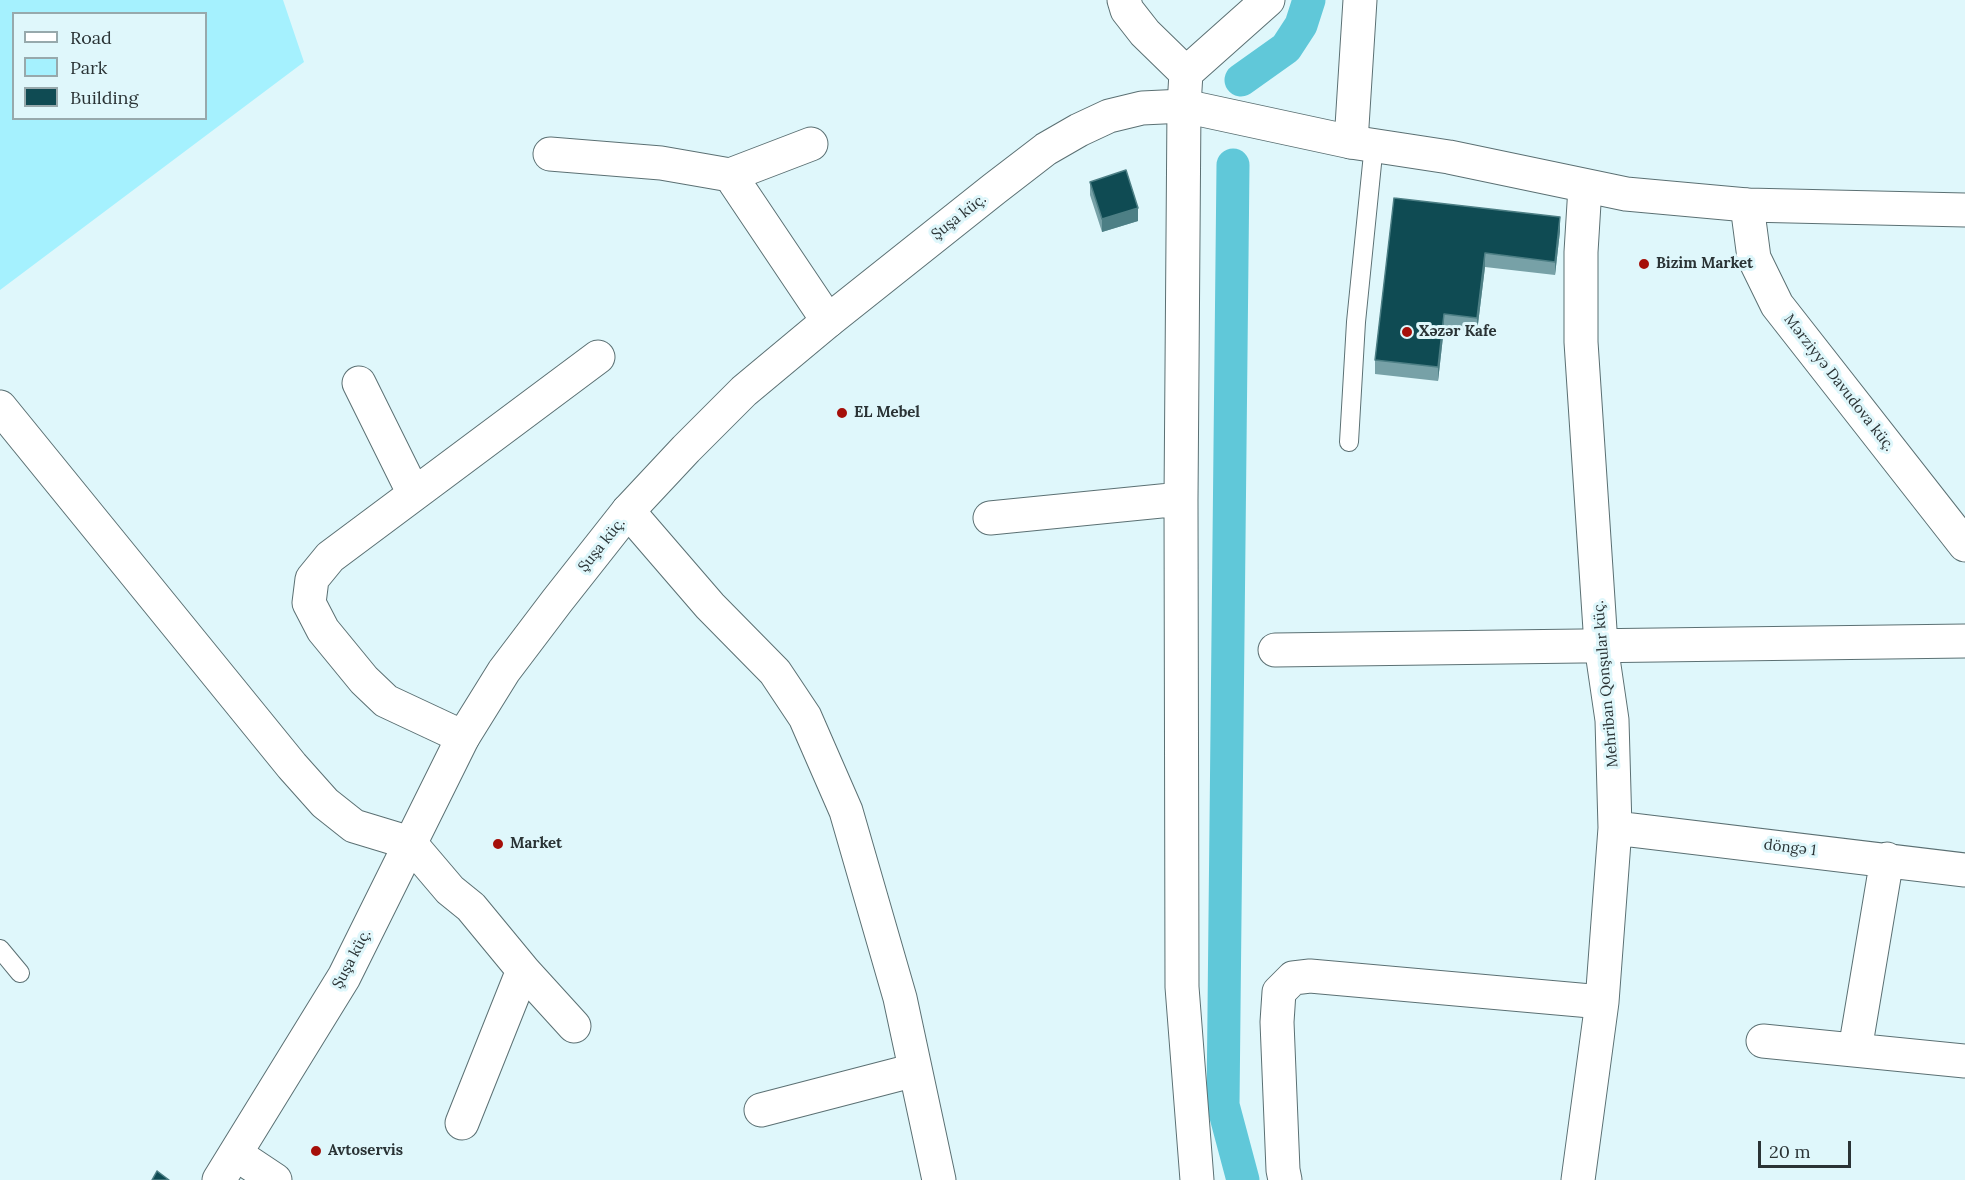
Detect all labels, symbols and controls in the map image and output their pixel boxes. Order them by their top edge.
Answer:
legend [12,12,207,120]
text: Road [70,26,112,49]
text: Park [70,56,107,79]
text: Building [70,86,138,109]
street label: Şuşa küç. [928,190,990,244]
place label: Bizim Market [1656,255,1753,273]
marker: Bizim Market [1637,257,1651,271]
street label: Mərziyyə Davudova küç. [1780,311,1898,455]
place label: Xəzər Kafe [1419,323,1496,341]
marker: Xəzər Kafe [1400,325,1414,339]
place label: EL Mebel [854,404,920,422]
marker: EL Mebel [835,406,849,420]
street label: Şuşa küç. [575,514,629,576]
street label: Mehriban Qonşular küç. [1590,600,1622,768]
place label: Market [510,835,562,853]
street label: döngə 1 [1763,836,1817,860]
marker: Market [491,837,505,851]
street label: Şuşa küç. [329,926,375,992]
scale bar [1761,1129,1854,1167]
text: 20 m [1769,1140,1811,1163]
place label: Avtoservis [328,1142,403,1160]
marker: Avtoservis [309,1144,323,1158]

